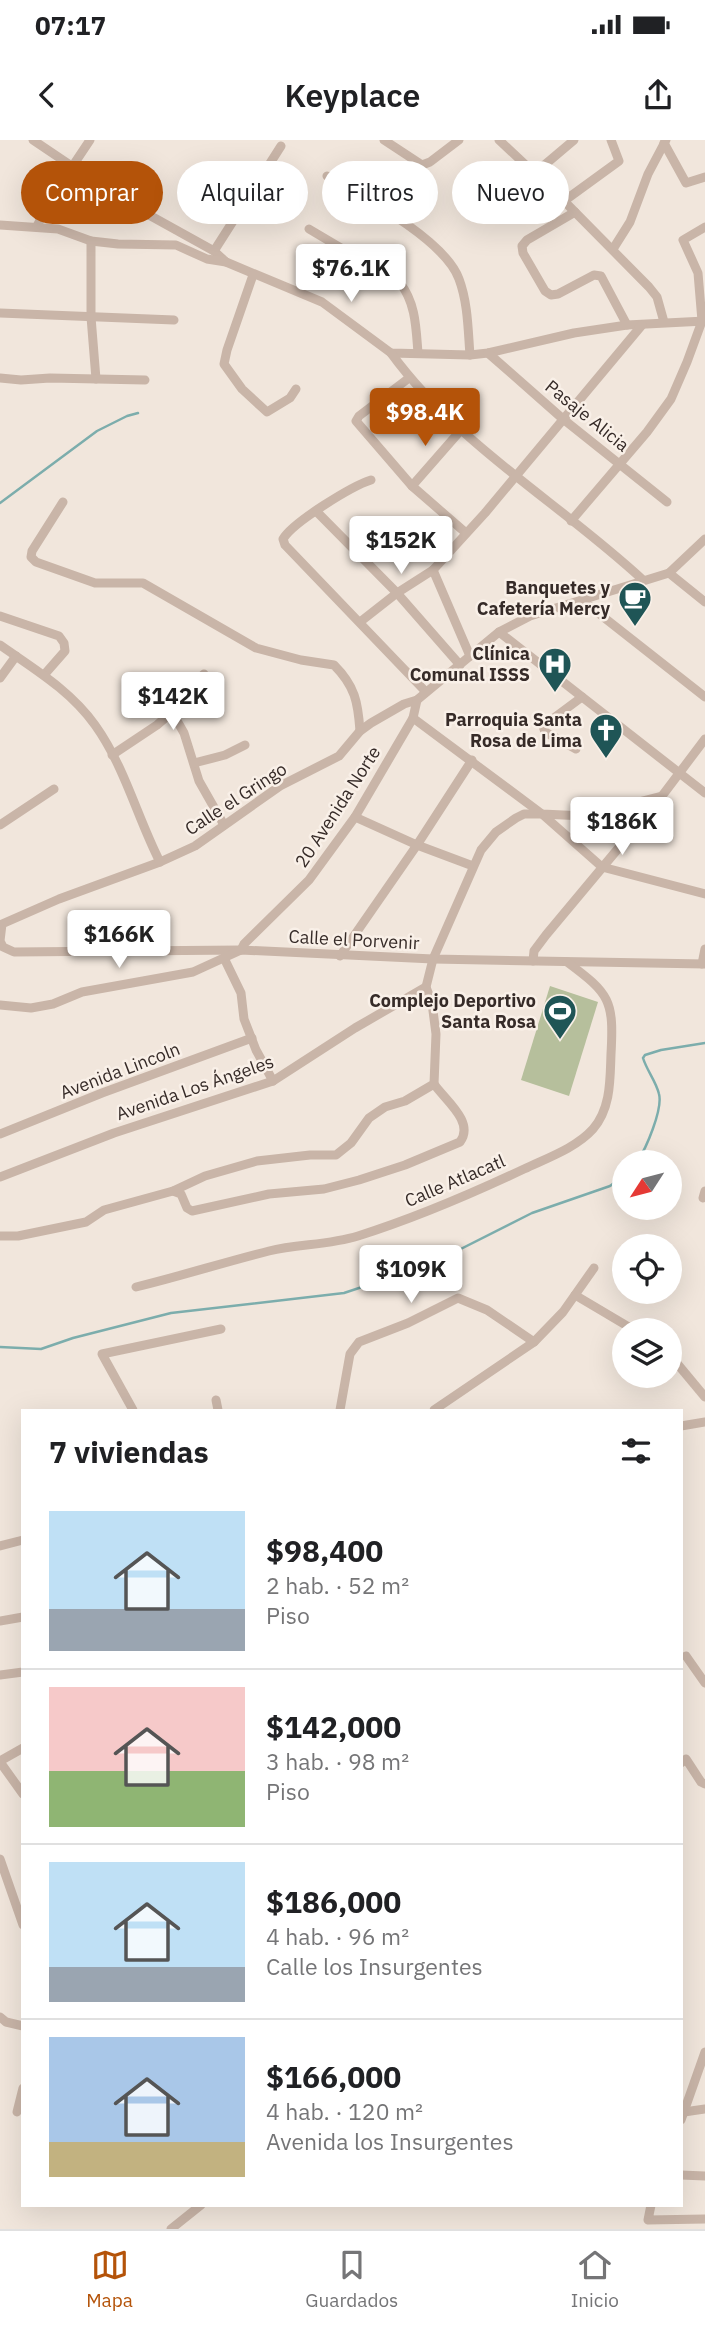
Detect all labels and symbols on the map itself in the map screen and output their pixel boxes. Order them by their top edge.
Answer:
pin: $76.1K [294,244,408,304]
street label: Pasaje Alicia [541,375,634,457]
pin: $98.4K [368,388,482,448]
pin: $152K [352,516,450,576]
place label: Banquetes y Cafetería Mercy [477,576,610,620]
cafe icon: Banquetes y Cafetería Mercy [616,579,654,628]
place label: Clínica Comunal ISSS [410,642,530,686]
hospital icon: Clínica Comunal ISSS [536,645,574,694]
pin: $142K [124,672,222,732]
place label: Parroquia Santa Rosa de Lima [445,708,582,752]
church icon: Parroquia Santa Rosa de Lima [587,711,625,760]
street label: 20 Avenida Norte [290,742,385,872]
street label: Calle el Gringo [180,757,291,840]
pin: $186K [573,798,671,857]
pin: $166K [70,910,168,970]
street label: Calle el Porvenir [288,925,420,954]
place label: Complejo Deportivo Santa Rosa [369,989,536,1033]
sports icon: Complejo Deportivo Santa Rosa [541,992,579,1041]
street label: Avenida Lincoln [57,1037,183,1104]
street label: Avenida Los Ángeles [113,1050,277,1125]
street label: Calle Atlacatl [401,1149,509,1212]
north arrow [612,1150,682,1220]
pin: $109K [362,1246,460,1305]

